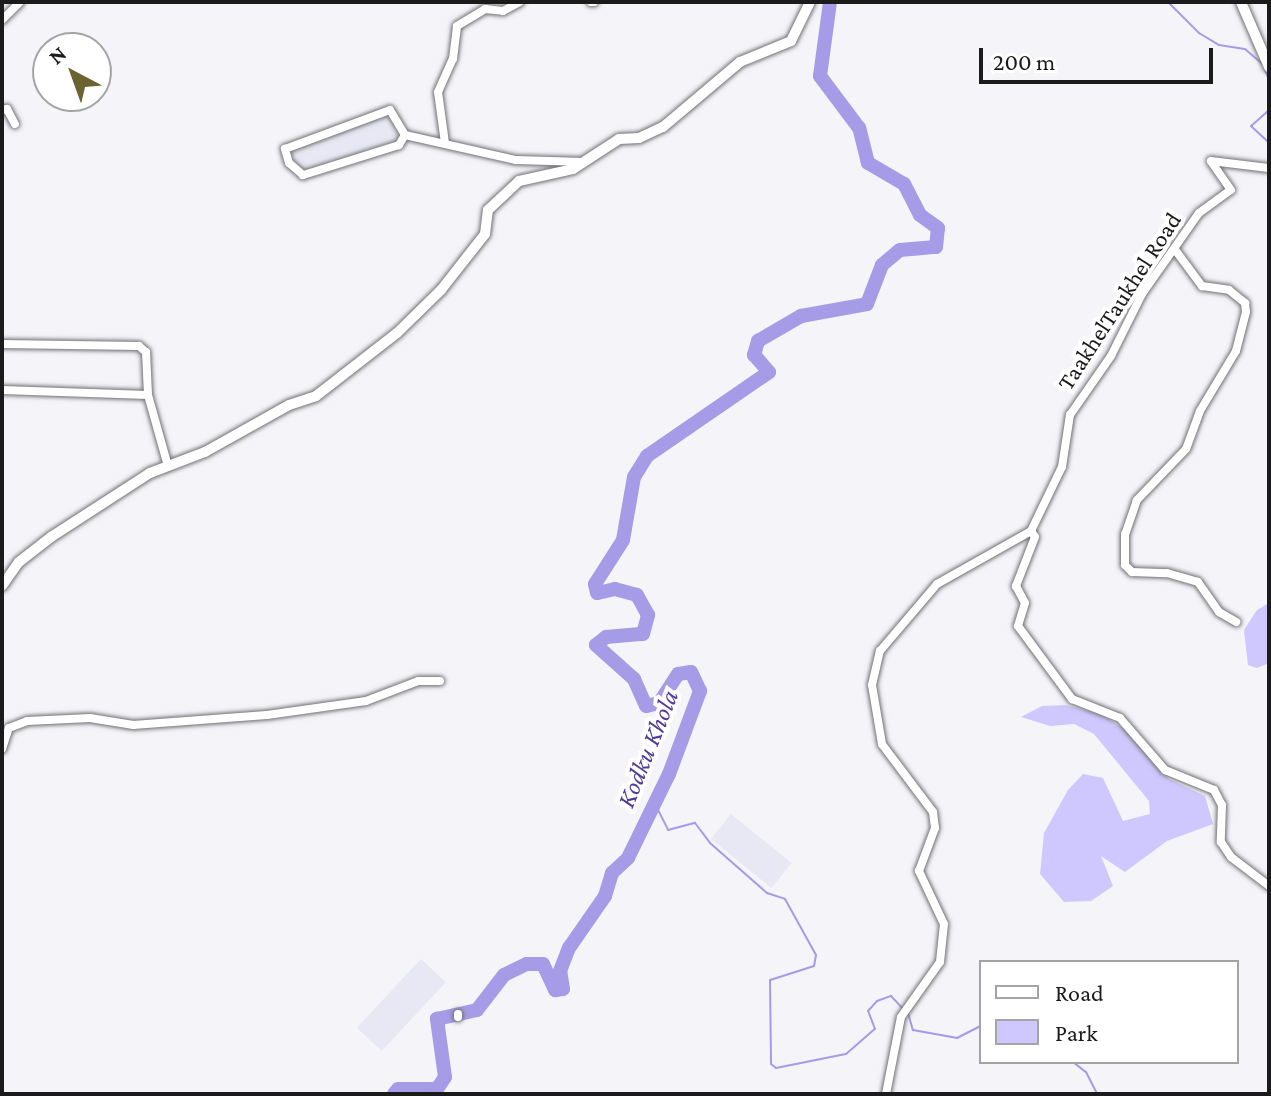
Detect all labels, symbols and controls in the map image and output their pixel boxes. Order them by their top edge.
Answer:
north arrow [32,32,112,112]
scale bar [983,32,1217,82]
text: N [43,41,71,69]
text: 200 m [993,48,1055,75]
street label: TaakhelTaukhel Road [1051,207,1187,395]
water label: Kodku Khola [610,686,686,812]
legend [979,960,1239,1064]
text: Road [1055,979,1104,1006]
text: Park [1055,1019,1098,1046]

